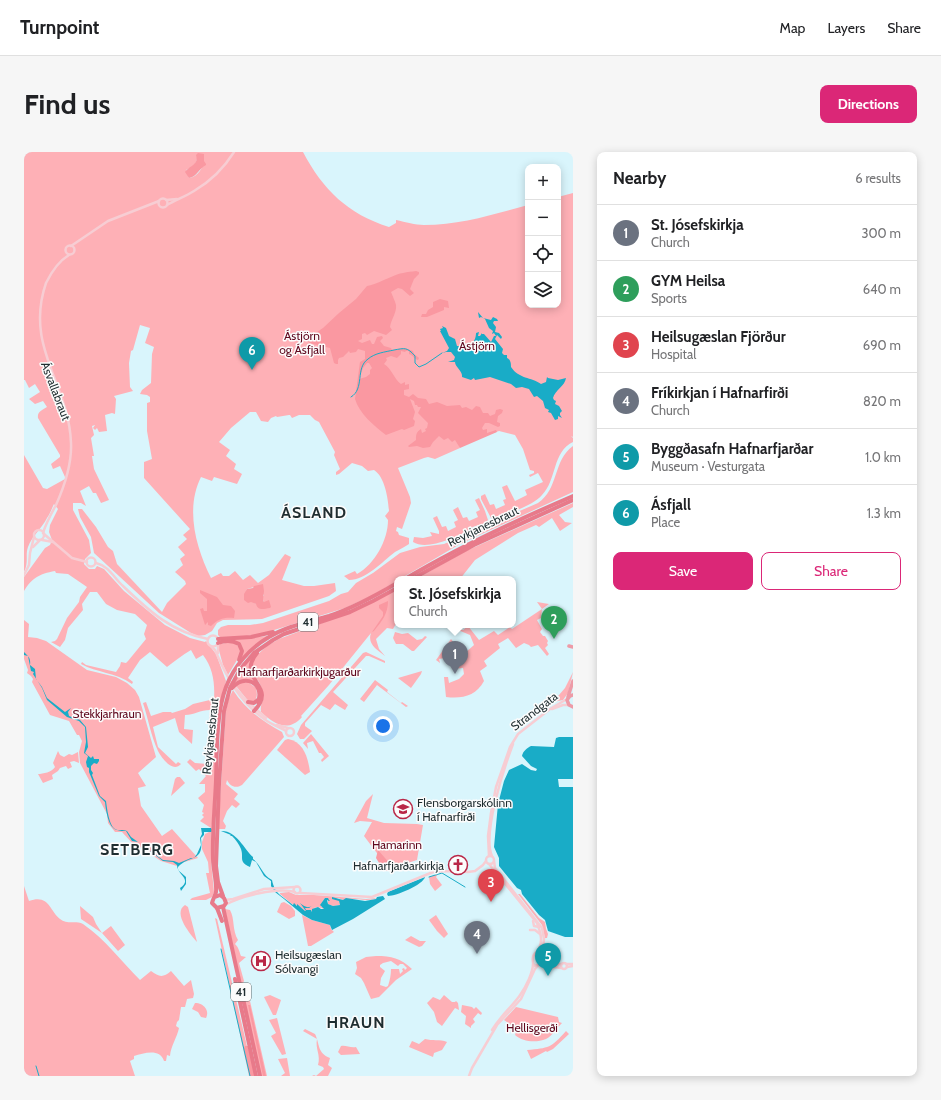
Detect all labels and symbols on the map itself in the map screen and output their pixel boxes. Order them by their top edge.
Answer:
park label: Ástjörn og Ásfjall [279,328,325,357]
pin: 6 [239,337,265,370]
park label: Ástjörn [459,338,495,353]
street label: Ásvallabraut [38,359,74,423]
street label: Reykjanesbraut [445,502,521,550]
district label: ÁSLAND [281,503,347,522]
pin: 2 [541,606,567,639]
road number: 41 [298,613,318,631]
pin: 1 [442,641,468,674]
park label: Hafnarfjarðarkirkjugarður [238,664,361,679]
street label: Strandgata [507,688,561,734]
street label: Reykjanesbraut [199,697,221,775]
park label: Stekkjarhraun [73,706,142,721]
your location [373,716,393,736]
place label: Flensborgarskólinn í Hafnarfirði [417,795,512,824]
school or university icon: Flensborgarskólinn í Hafnarfirði [392,798,414,820]
park label: Hamarinn [372,837,422,852]
district label: SETBERG [100,840,174,859]
church icon: Hafnarfjarðarkirkja [447,854,469,876]
place label: Hafnarfjarðarkirkja [353,858,444,873]
pin: 3 [478,869,504,902]
pin: 4 [464,921,490,954]
pin: 5 [535,943,561,976]
place label: Heilsugæslan Sólvangi [275,947,342,976]
hospital icon: Heilsugæslan Sólvangi [250,950,272,972]
road number: 41 [231,983,251,1001]
district label: HRAUN [326,1013,386,1032]
park label: Hellisgerði [506,1020,558,1035]

